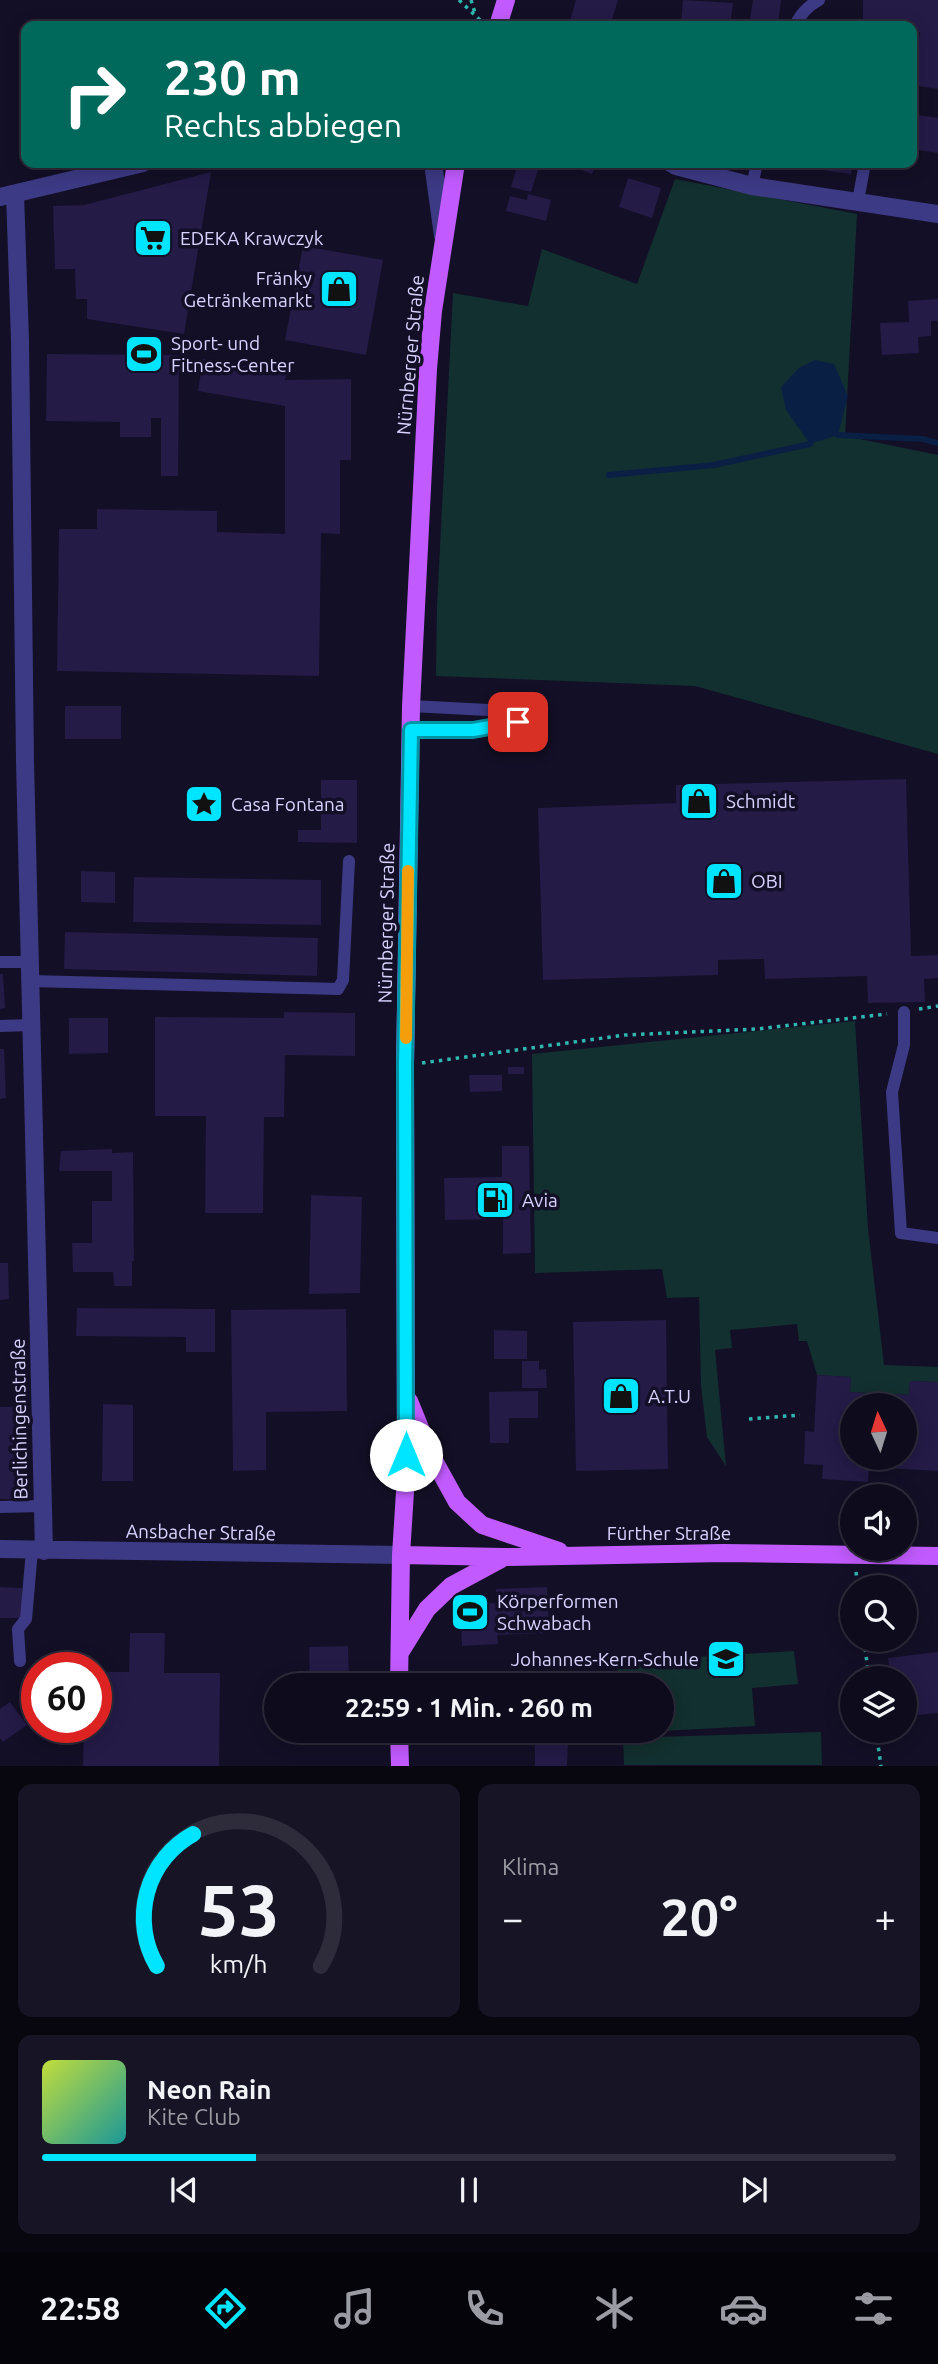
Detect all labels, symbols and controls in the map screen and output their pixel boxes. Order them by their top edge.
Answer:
icon: right [49,49,140,140]
text: 230 m [164,49,301,104]
text: Rechts abbiegen [164,107,402,143]
supermarket icon: EDEKA Krawczyk [132,217,174,259]
place label: EDEKA Krawczyk [180,227,324,249]
place label: Fränky Getränkemarkt [183,267,313,311]
shop icon: Fränky Getränkemarkt [318,268,360,310]
street label: Nürnberger Straße [392,274,428,436]
place label: Sport- und Fitness-Center [171,332,295,376]
sports icon: Sport- und Fitness-Center [123,333,165,375]
pin [488,692,548,752]
icon: arrive [499,703,537,741]
shop icon: Schmidt [678,780,720,822]
place icon: Casa Fontana [183,783,225,825]
place label: Schmidt [726,790,796,812]
place label: Casa Fontana [231,793,345,815]
street label: Nürnberger Straße [374,843,398,1003]
shop icon: OBI [703,860,745,902]
place label: OBI [751,870,783,892]
fuel station icon: Avia [474,1179,516,1221]
place label: Avia [522,1189,558,1211]
street label: Berlichingenstraße [7,1338,31,1500]
shop icon: A.T.U [600,1375,642,1417]
place label: A.T.U [648,1385,691,1407]
north arrow [840,1393,917,1470]
map controls [840,1393,917,1743]
position arrow [369,1418,443,1492]
button: sound [840,1484,917,1561]
street label: Ansbacher Straße [126,1520,276,1544]
street label: Fürther Straße [607,1522,731,1544]
button: search [840,1575,917,1652]
place label: Körperformen Schwabach [497,1590,619,1634]
sports icon: Körperformen Schwabach [449,1591,491,1633]
school or university icon: Johannes-Kern-Schule [705,1638,747,1680]
place label: Johannes-Kern-Schule [511,1648,699,1670]
speed limit sign: 60 [21,1652,112,1743]
button: layers [840,1666,917,1743]
text: 22:59 · 1 Min. · 260 m [345,1693,593,1722]
text: Klima [502,1854,559,1879]
text: 53 [198,1869,280,1951]
text: 20° [660,1888,738,1946]
text: − [502,1897,523,1939]
text: + [875,1897,896,1939]
text: km/h [210,1950,268,1978]
text: Neon Rain [147,2075,272,2104]
text: Kite Club [147,2104,241,2129]
icon: previous [165,2171,203,2209]
icon: pause [450,2171,488,2209]
icon: next [735,2171,773,2209]
icon: directions [201,2284,250,2333]
icon: music [330,2284,379,2333]
icon: phone [460,2284,509,2333]
icon: climate [590,2284,639,2333]
icon: car [719,2284,768,2333]
icon: filters [849,2284,898,2333]
text: 22:58 [40,2290,120,2326]

